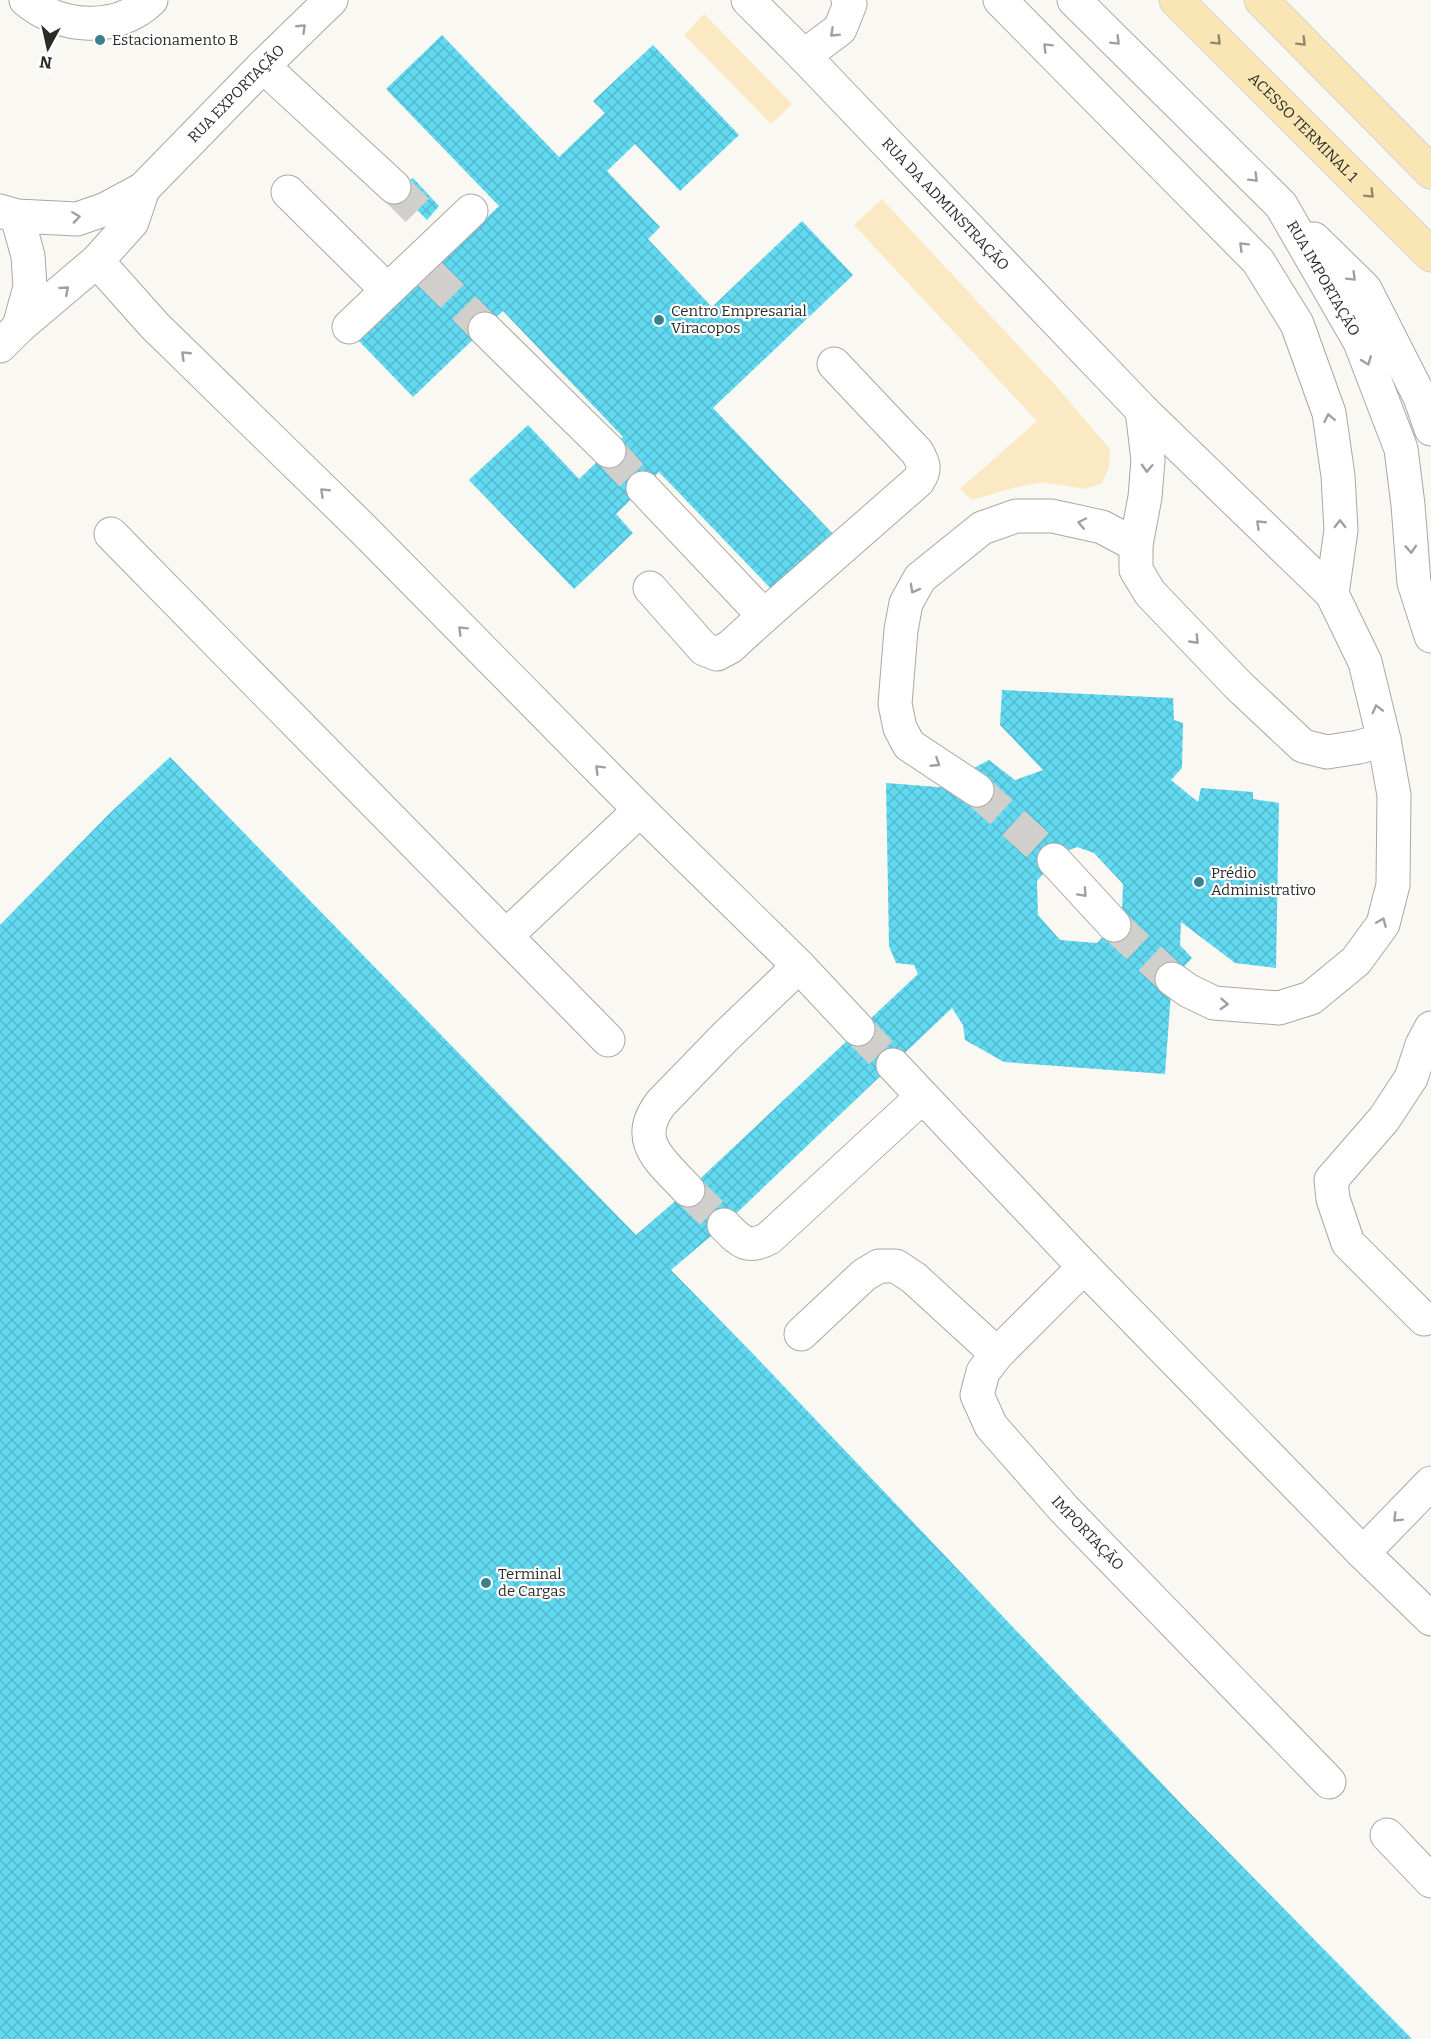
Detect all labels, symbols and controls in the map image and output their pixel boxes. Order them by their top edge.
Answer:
north arrow [18,18,78,78]
one-way arrow [295,24,306,35]
one-way arrow [830,26,840,37]
place label: Estacionamento B [112,31,239,49]
marker: Estacionamento B [93,33,107,47]
one-way arrow [1108,34,1119,45]
one-way arrow [1210,34,1221,45]
one-way arrow [1295,35,1306,45]
street label: RUA EXPORTAÇÃO [184,41,288,146]
one-way arrow [1043,44,1054,55]
text: N [39,52,53,73]
street label: ACESSO TERMINAL 1 [1245,69,1362,186]
street label: RUA DA ADMINSTRAÇÃO [878,134,1013,274]
one-way arrow [1247,171,1258,182]
one-way arrow [1363,186,1374,197]
one-way arrow [71,212,80,224]
street label: RUA IMPORTAÇÃO [1283,217,1364,339]
one-way arrow [1239,242,1250,253]
one-way arrow [1345,269,1356,280]
one-way arrow [58,286,69,297]
place label: Centro Empresarial Viracopos [671,302,807,337]
marker: Centro Empresarial Viracopos [652,313,666,327]
one-way arrow [181,352,192,363]
one-way arrow [1360,355,1373,365]
one-way arrow [1323,413,1336,423]
one-way arrow [1141,463,1154,472]
one-way arrow [321,488,332,499]
one-way arrow [1078,517,1088,530]
one-way arrow [1334,519,1346,528]
one-way arrow [1256,520,1267,531]
one-way arrow [1405,544,1418,553]
one-way arrow [910,583,921,593]
one-way arrow [458,626,469,636]
one-way arrow [1187,633,1198,644]
one-way arrow [1371,705,1384,715]
one-way arrow [930,756,941,767]
one-way arrow [595,765,606,775]
place label: Prédio Administrativo [1211,864,1316,899]
marker: Prédio Administrativo [1192,875,1206,889]
one-way arrow [1076,886,1087,897]
one-way arrow [1375,917,1387,928]
one-way arrow [1219,997,1228,1010]
street label: IMPORTAÇÃO [1048,1492,1128,1574]
one-way arrow [1393,1510,1404,1521]
place label: Terminal de Cargas [498,1565,566,1600]
marker: Terminal de Cargas [479,1576,493,1590]

